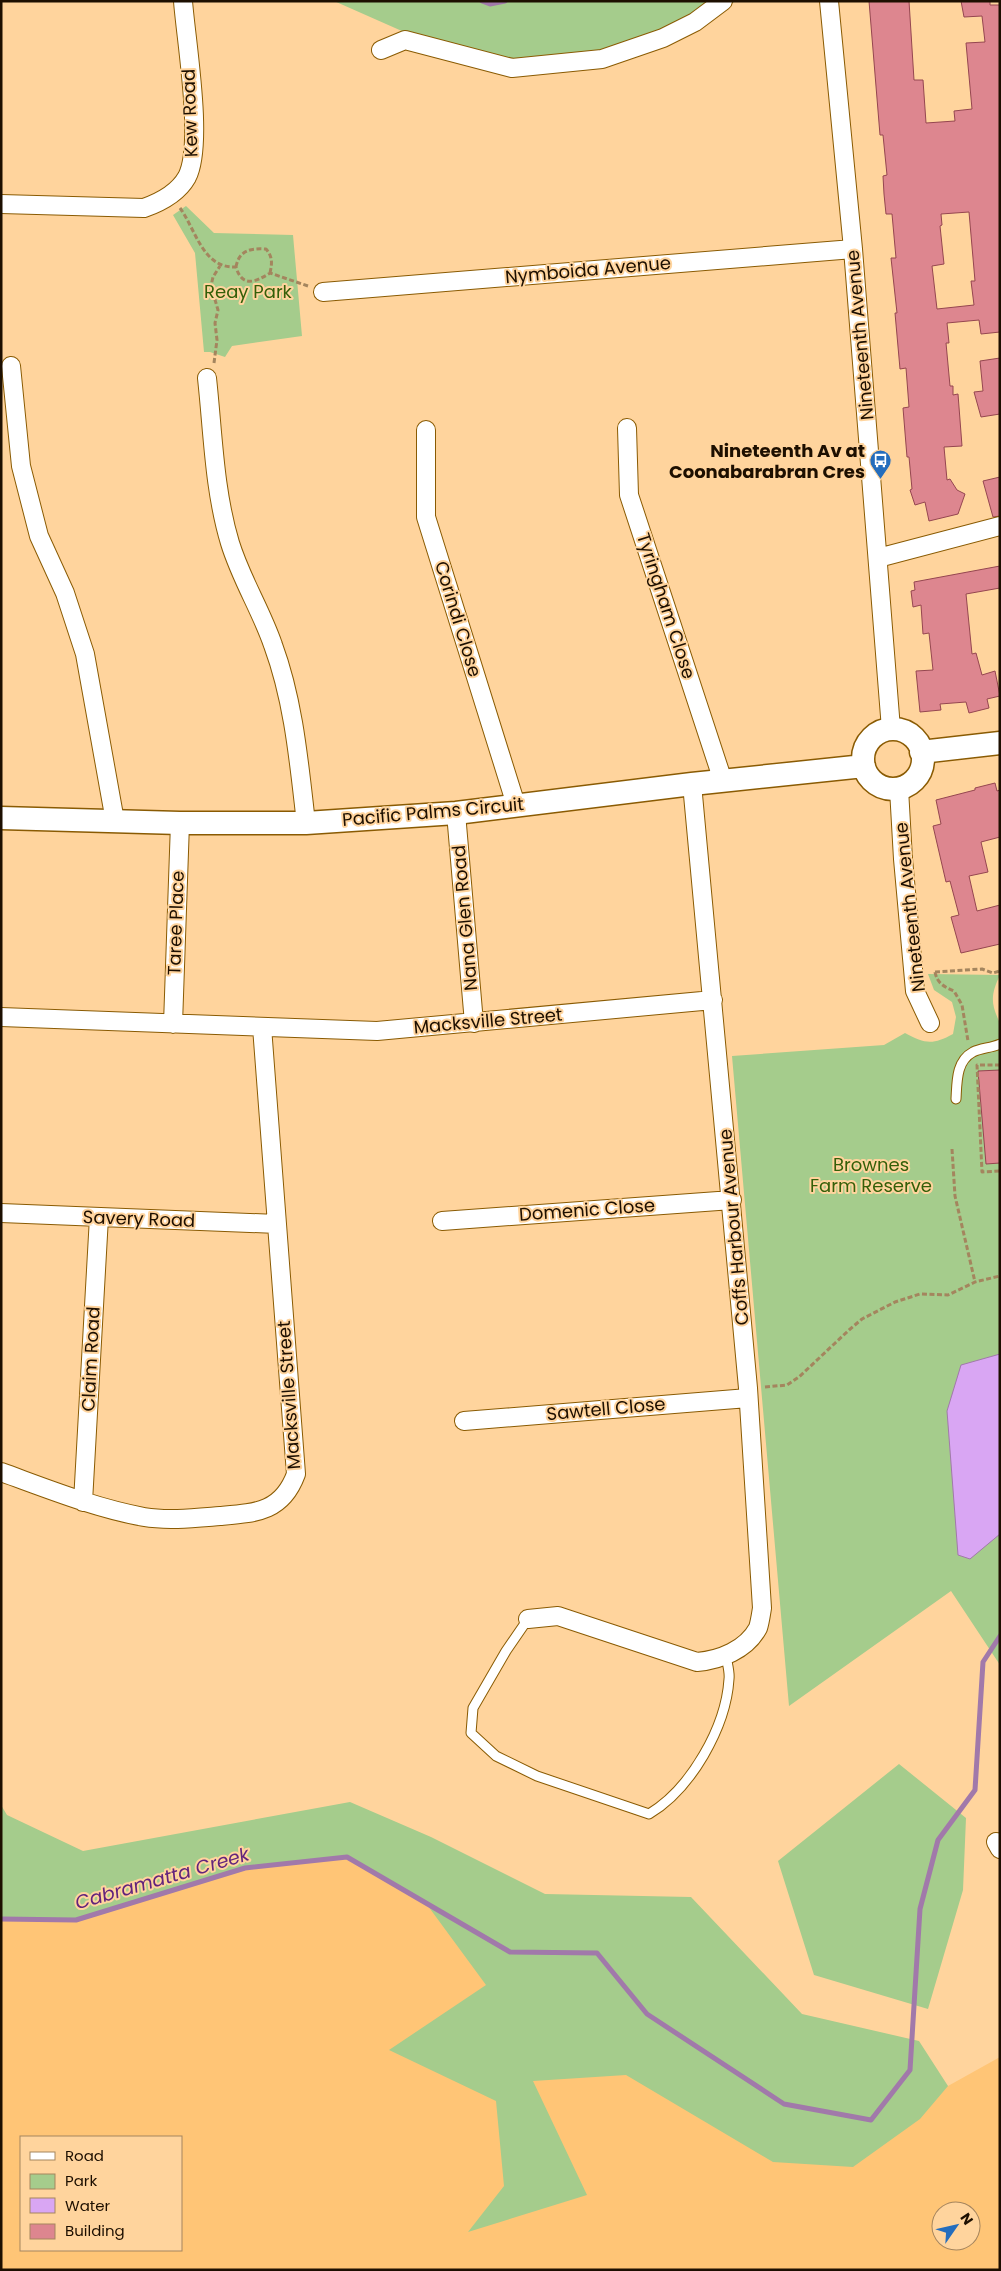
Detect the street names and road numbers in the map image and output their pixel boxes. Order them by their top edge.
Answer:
street label: Kew Road [175,68,204,158]
street label: Nineteenth Avenue [840,249,879,421]
street label: Nymboida Avenue [504,250,672,289]
street label: Tyringham Close [631,530,702,682]
street label: Corindi Close [429,558,488,680]
street label: Pacific Palms Circuit [341,791,525,832]
street label: Nineteenth Avenue [888,821,931,993]
street label: Nana Glen Road [446,844,483,992]
street label: Taree Place [161,870,190,976]
street label: Macksville Street [412,1002,563,1039]
street label: Coffs Harbour Avenue [712,1128,755,1326]
street label: Domenic Close [518,1192,656,1227]
street label: Savery Road [82,1204,196,1233]
street label: Claim Road [75,1306,106,1412]
street label: Macksville Street [271,1320,306,1470]
street label: Sawtell Close [545,1391,666,1426]

